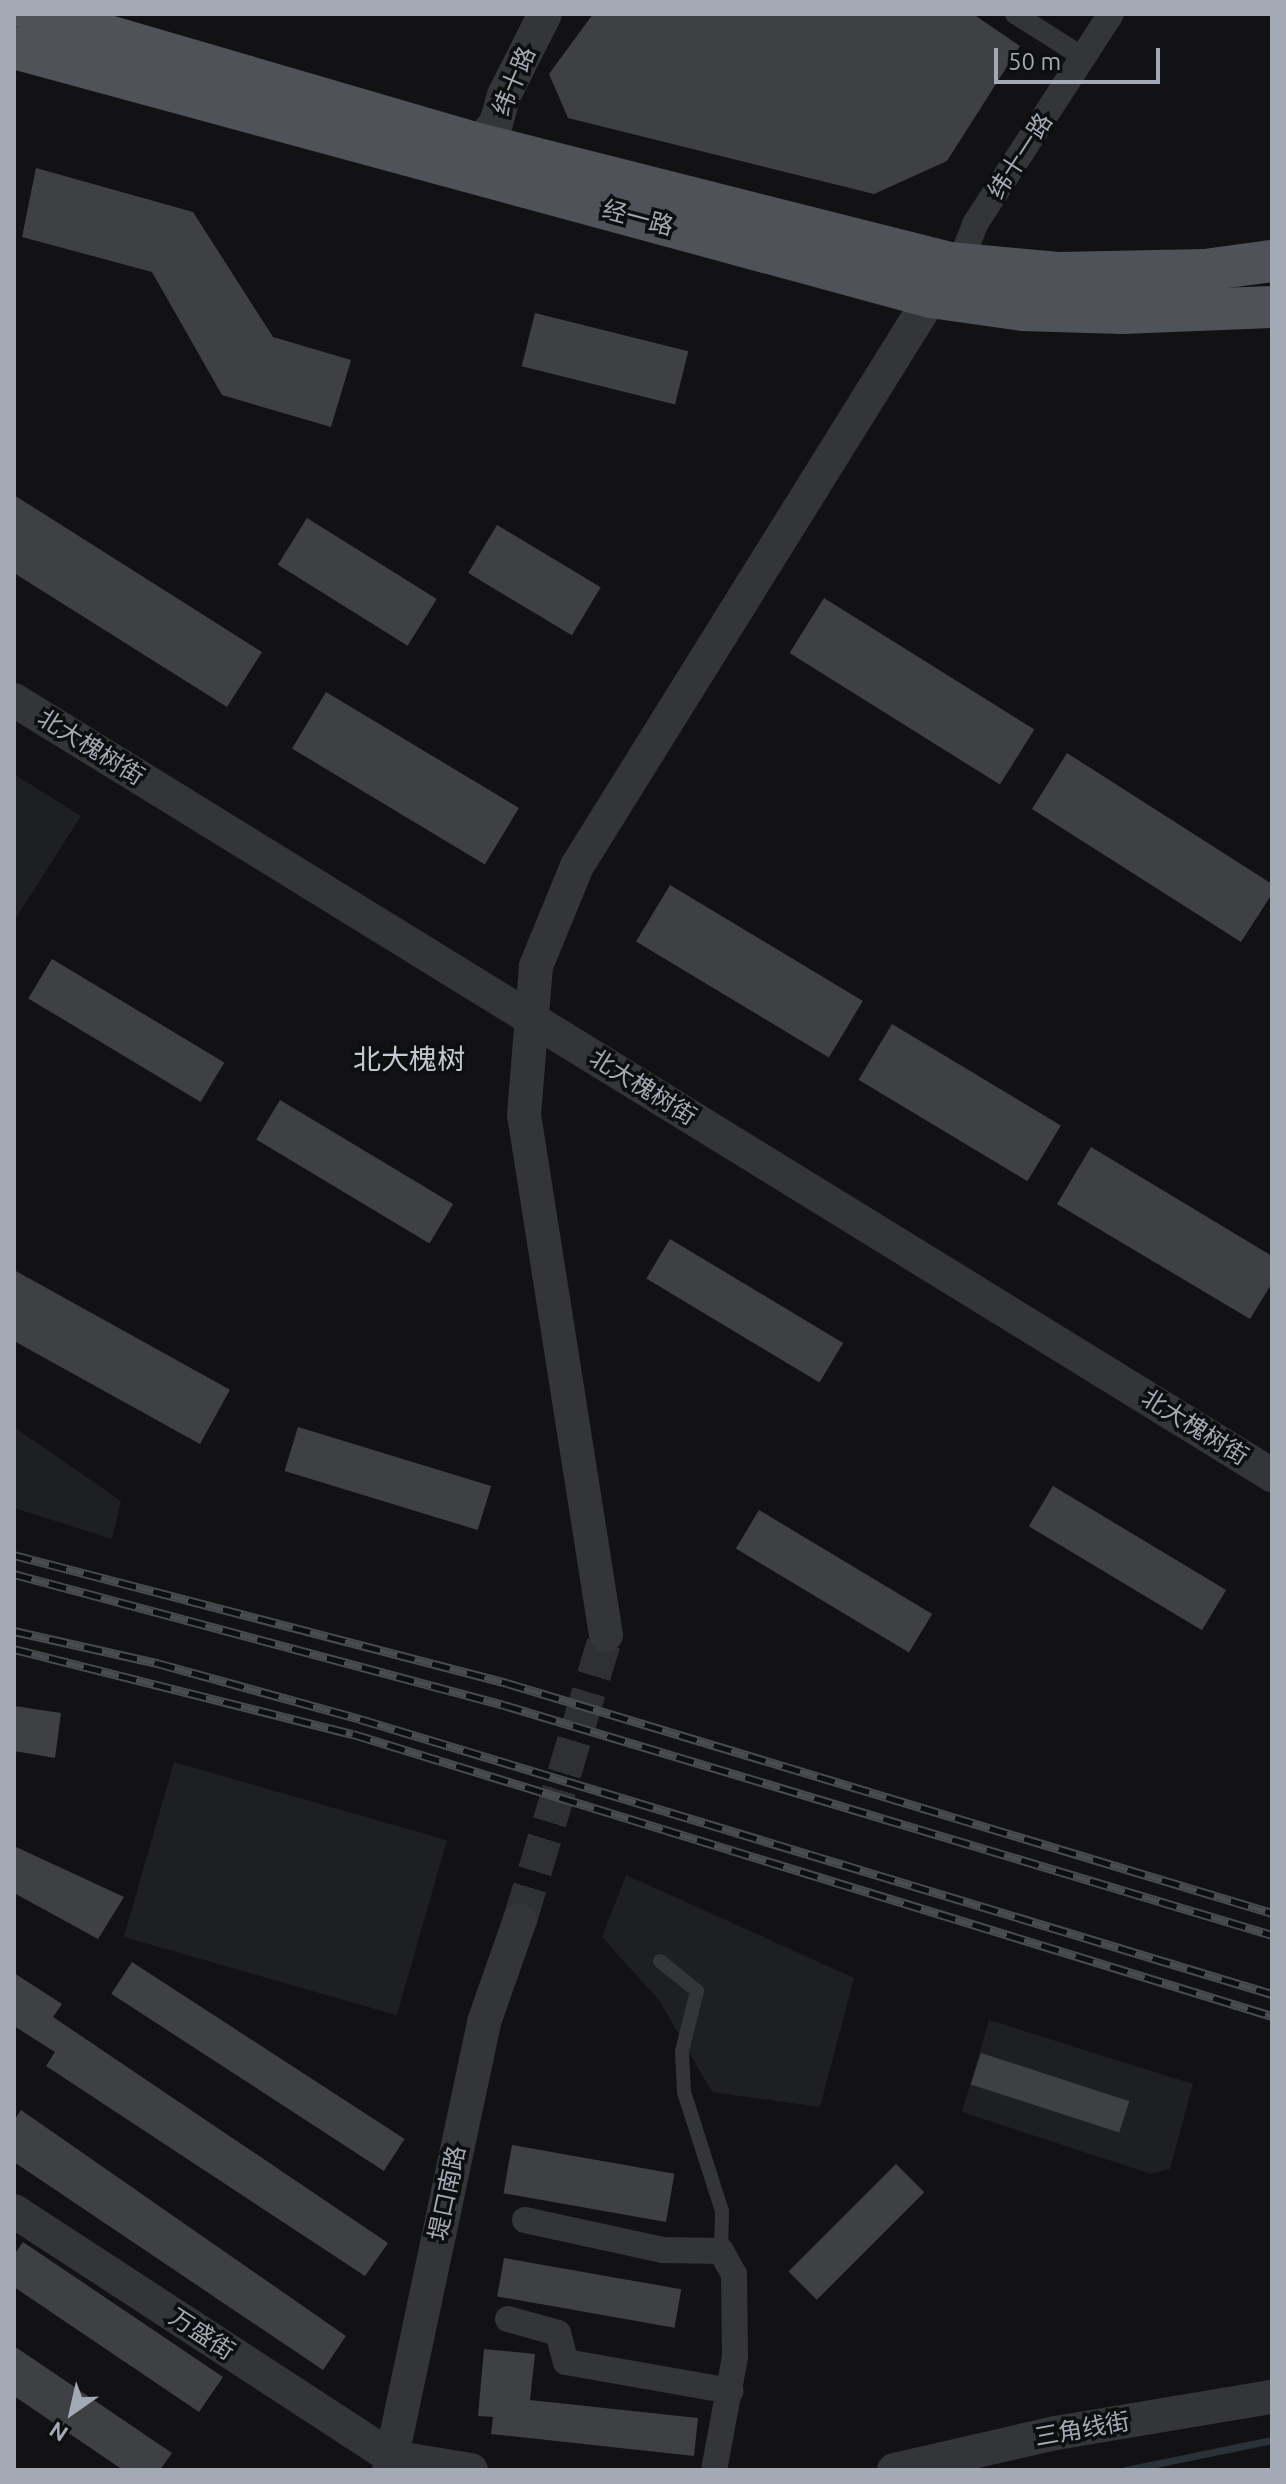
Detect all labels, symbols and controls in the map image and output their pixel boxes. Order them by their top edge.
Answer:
scale bar [998,32,1164,82]
street label: 纬十路 [487,42,541,120]
text: 50 m [1008,48,1061,75]
street label: 纬十一路 [982,108,1058,204]
street label: 经一路 [599,195,677,241]
street label: 北大槐树街 [32,703,150,791]
district label: 北大槐树 [353,1042,465,1076]
street label: 北大槐树街 [584,1043,702,1131]
street label: 北大槐树街 [1136,1383,1254,1471]
street label: 堤口南路 [423,2143,471,2243]
street label: 万盛街 [164,2302,240,2366]
north arrow [32,2372,112,2452]
street label: 三角线街 [1032,2406,1132,2452]
text: N [45,2417,72,2447]

